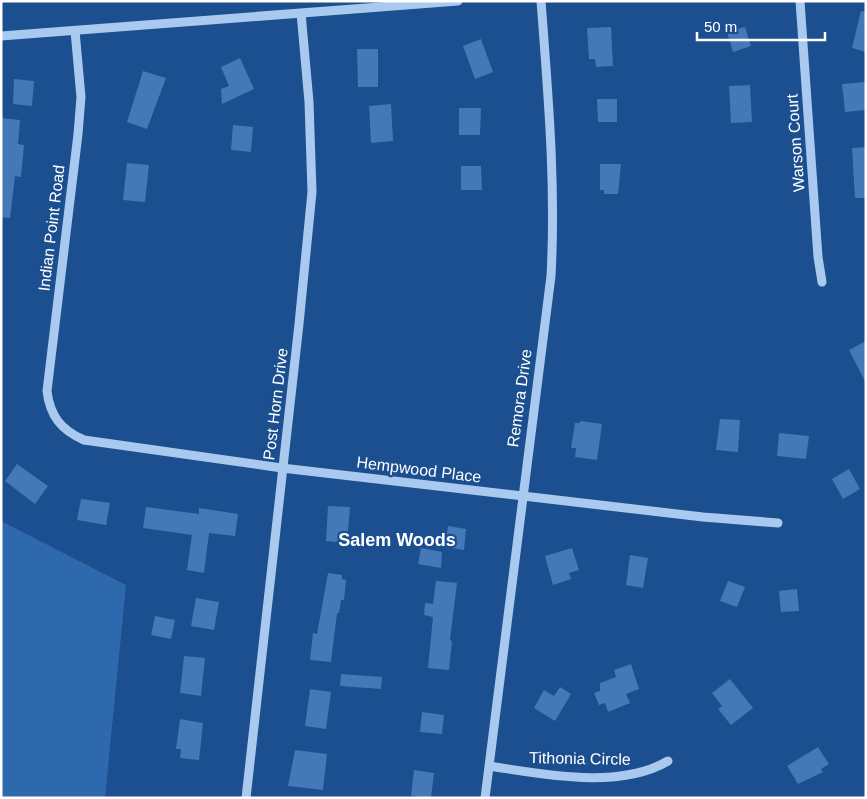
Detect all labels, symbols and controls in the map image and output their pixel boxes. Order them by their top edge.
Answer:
scale bar [697,10,824,42]
text: 50 m [704,18,737,35]
street label: Warson Court [784,93,807,192]
street label: Indian Point Road [35,164,68,292]
street label: Post Horn Drive [260,347,291,461]
street label: Remora Drive [504,348,535,448]
street label: Hempwood Place [356,453,482,486]
district label: Salem Woods [338,530,456,550]
street label: Tithonia Circle [529,749,631,768]

